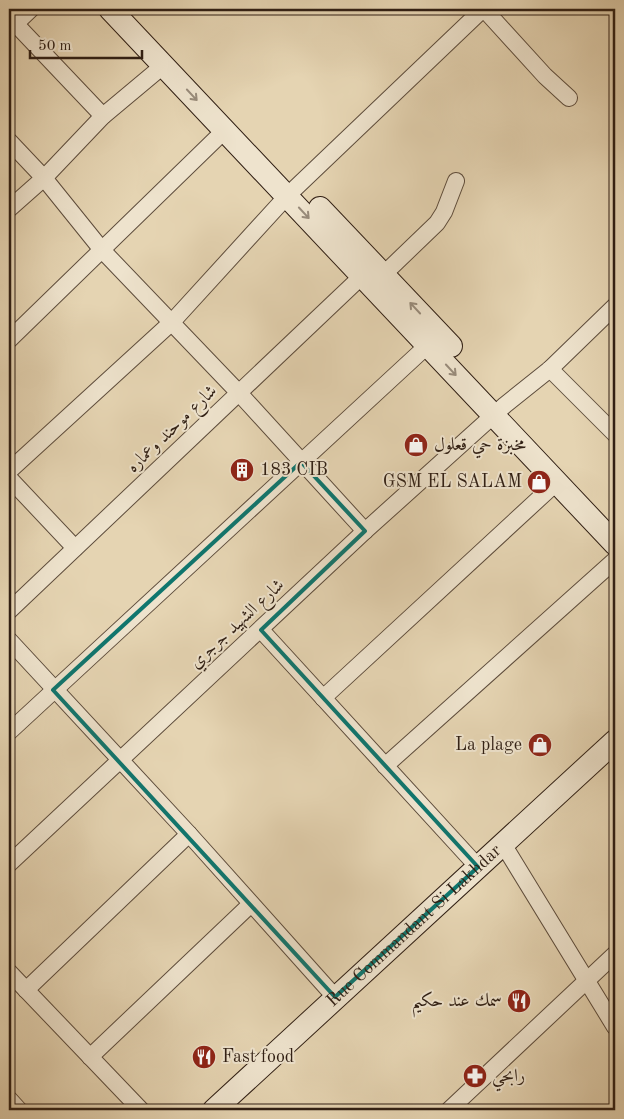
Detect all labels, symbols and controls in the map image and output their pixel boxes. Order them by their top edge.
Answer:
scale bar [30,28,142,60]
text: 50 m [38,39,72,54]
one-way arrow [186,89,198,101]
one-way arrow [298,207,310,220]
one-way arrow [409,301,421,314]
one-way arrow [445,363,457,376]
street label: شارع موحند وعماره [124,382,224,480]
shop icon: مخبزة حي قعلول [403,432,429,458]
place label: مخبزة حي قعلول [434,436,526,459]
building icon: 183 CIB [229,457,255,483]
place label: 183 CIB [260,461,328,479]
shop icon: GSM EL SALAM [526,469,552,495]
place label: GSM EL SALAM [383,473,522,491]
street label: شارع الشهيد جرجري [186,576,291,676]
shop icon: La plage [527,732,553,758]
place label: La plage [455,736,522,754]
street label: Rue Commandant Si Lakhdar [323,841,505,1010]
restaurant icon: سمك عند حكيم [506,988,532,1014]
place label: سمك عند حكيم [412,991,502,1018]
restaurant icon: Fast food [191,1044,217,1070]
place label: Fast food [222,1048,294,1066]
pharmacy icon: رابحي [462,1063,488,1089]
place label: رابحي [492,1067,525,1092]

